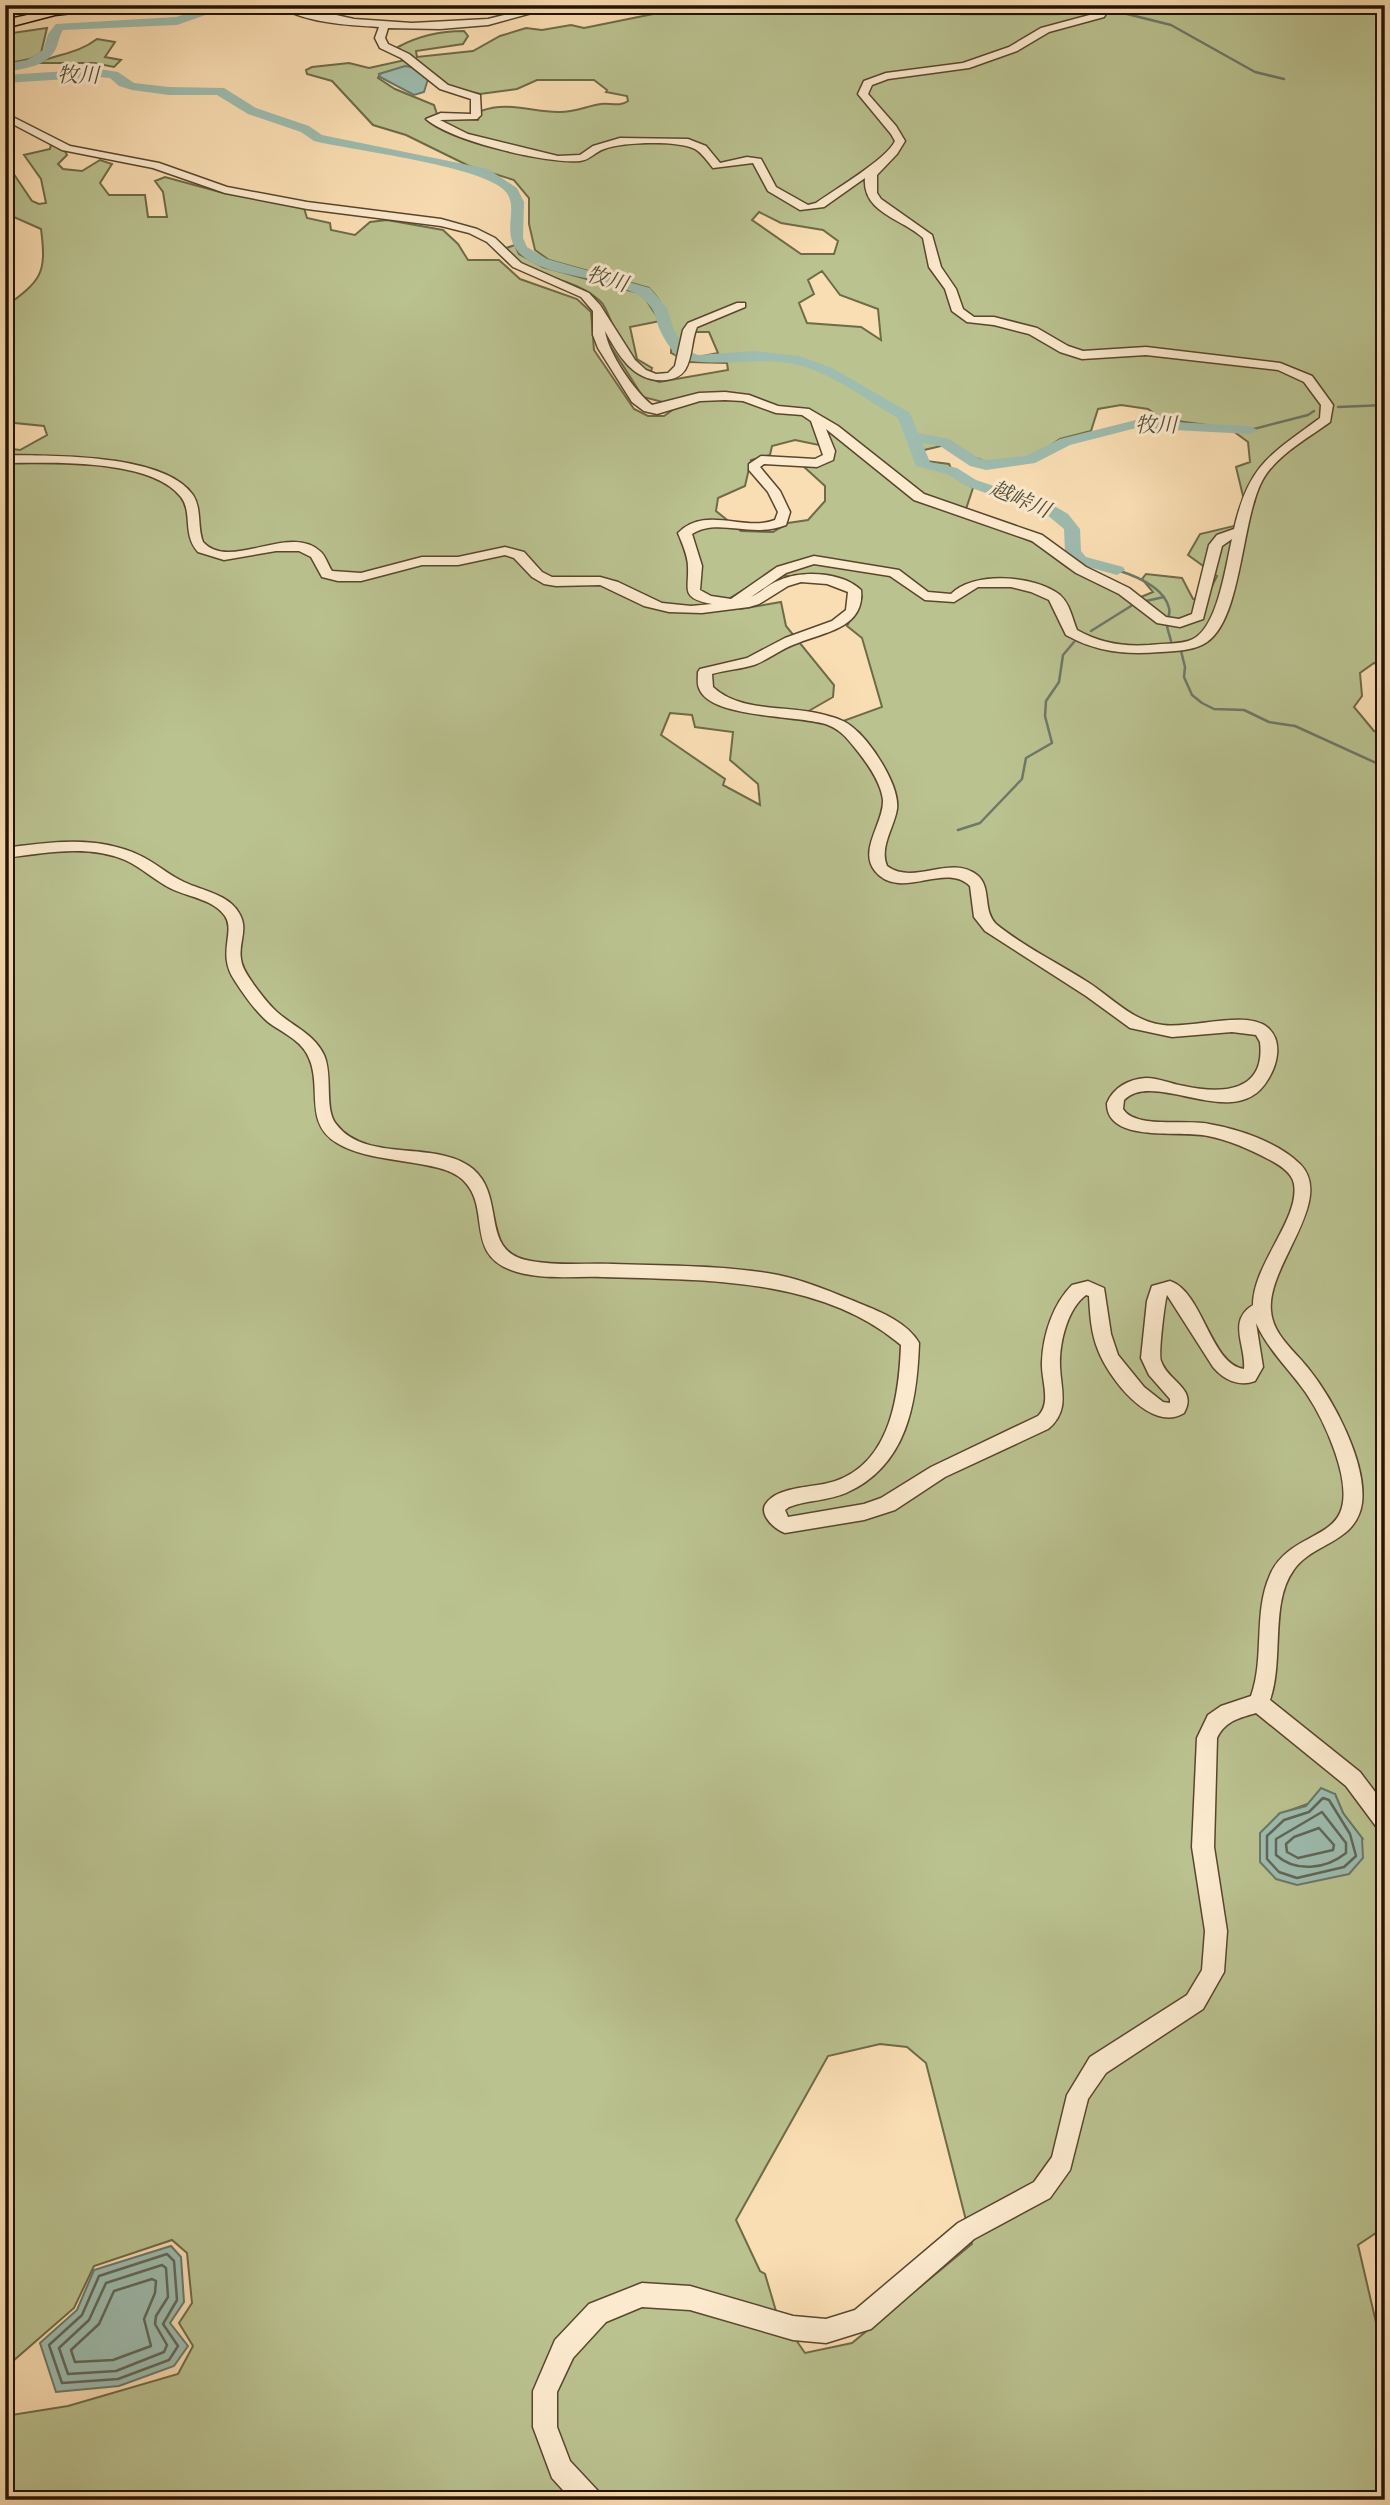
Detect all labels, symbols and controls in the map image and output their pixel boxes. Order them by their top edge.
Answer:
water label: 牧川 [57,63,101,89]
water label: 牧川 [583,262,633,299]
water label: 牧川 [1135,413,1179,439]
water label: 越峠川 [986,476,1056,525]

